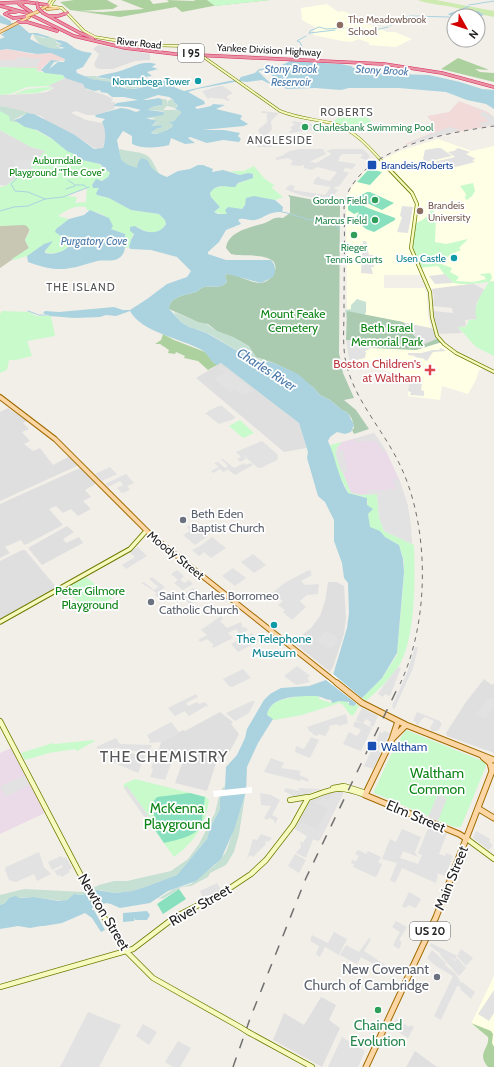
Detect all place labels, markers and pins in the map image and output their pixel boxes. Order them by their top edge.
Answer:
place label: The Meadowbrook School [348,13,427,38]
marker: The Meadowbrook School [335,20,345,30]
place label: Norumbega Tower [112,75,191,88]
marker: Norumbega Tower [193,76,203,86]
place label: Charlesbank Swimming Pool [313,121,434,134]
marker: Charlesbank Swimming Pool [300,122,310,132]
marker: Brandeis/Roberts [366,159,378,171]
place label: Brandeis/Roberts [381,159,453,172]
place label: Gordon Field [313,194,367,207]
marker: Gordon Field [370,195,380,205]
place label: Brandeis University [428,199,471,224]
marker: Brandeis University [415,206,425,216]
place label: Marcus Field [315,214,367,227]
marker: Marcus Field [370,215,380,225]
marker: Rieger Tennis Courts [349,230,359,240]
place label: Rieger Tennis Courts [326,241,382,266]
place label: Usen Castle [396,252,446,265]
marker: Usen Castle [449,253,459,263]
place label: Boston Children's at Waltham [333,356,421,385]
marker: Boston Children's at Waltham [424,364,436,376]
place label: Beth Eden Baptist Church [191,506,265,535]
marker: Beth Eden Baptist Church [178,515,188,525]
place label: Saint Charles Borromeo Catholic Church [159,588,279,617]
marker: Saint Charles Borromeo Catholic Church [146,597,156,607]
marker: The Telephone Museum [269,620,279,630]
place label: The Telephone Museum [237,631,311,660]
place label: Waltham [381,739,427,754]
marker: Waltham [366,740,378,752]
place label: New Covenant Church of Cambridge [304,960,429,994]
marker: New Covenant Church of Cambridge [432,972,442,982]
marker: Chained Evolution [373,1005,383,1015]
place label: Chained Evolution [350,1016,406,1050]

